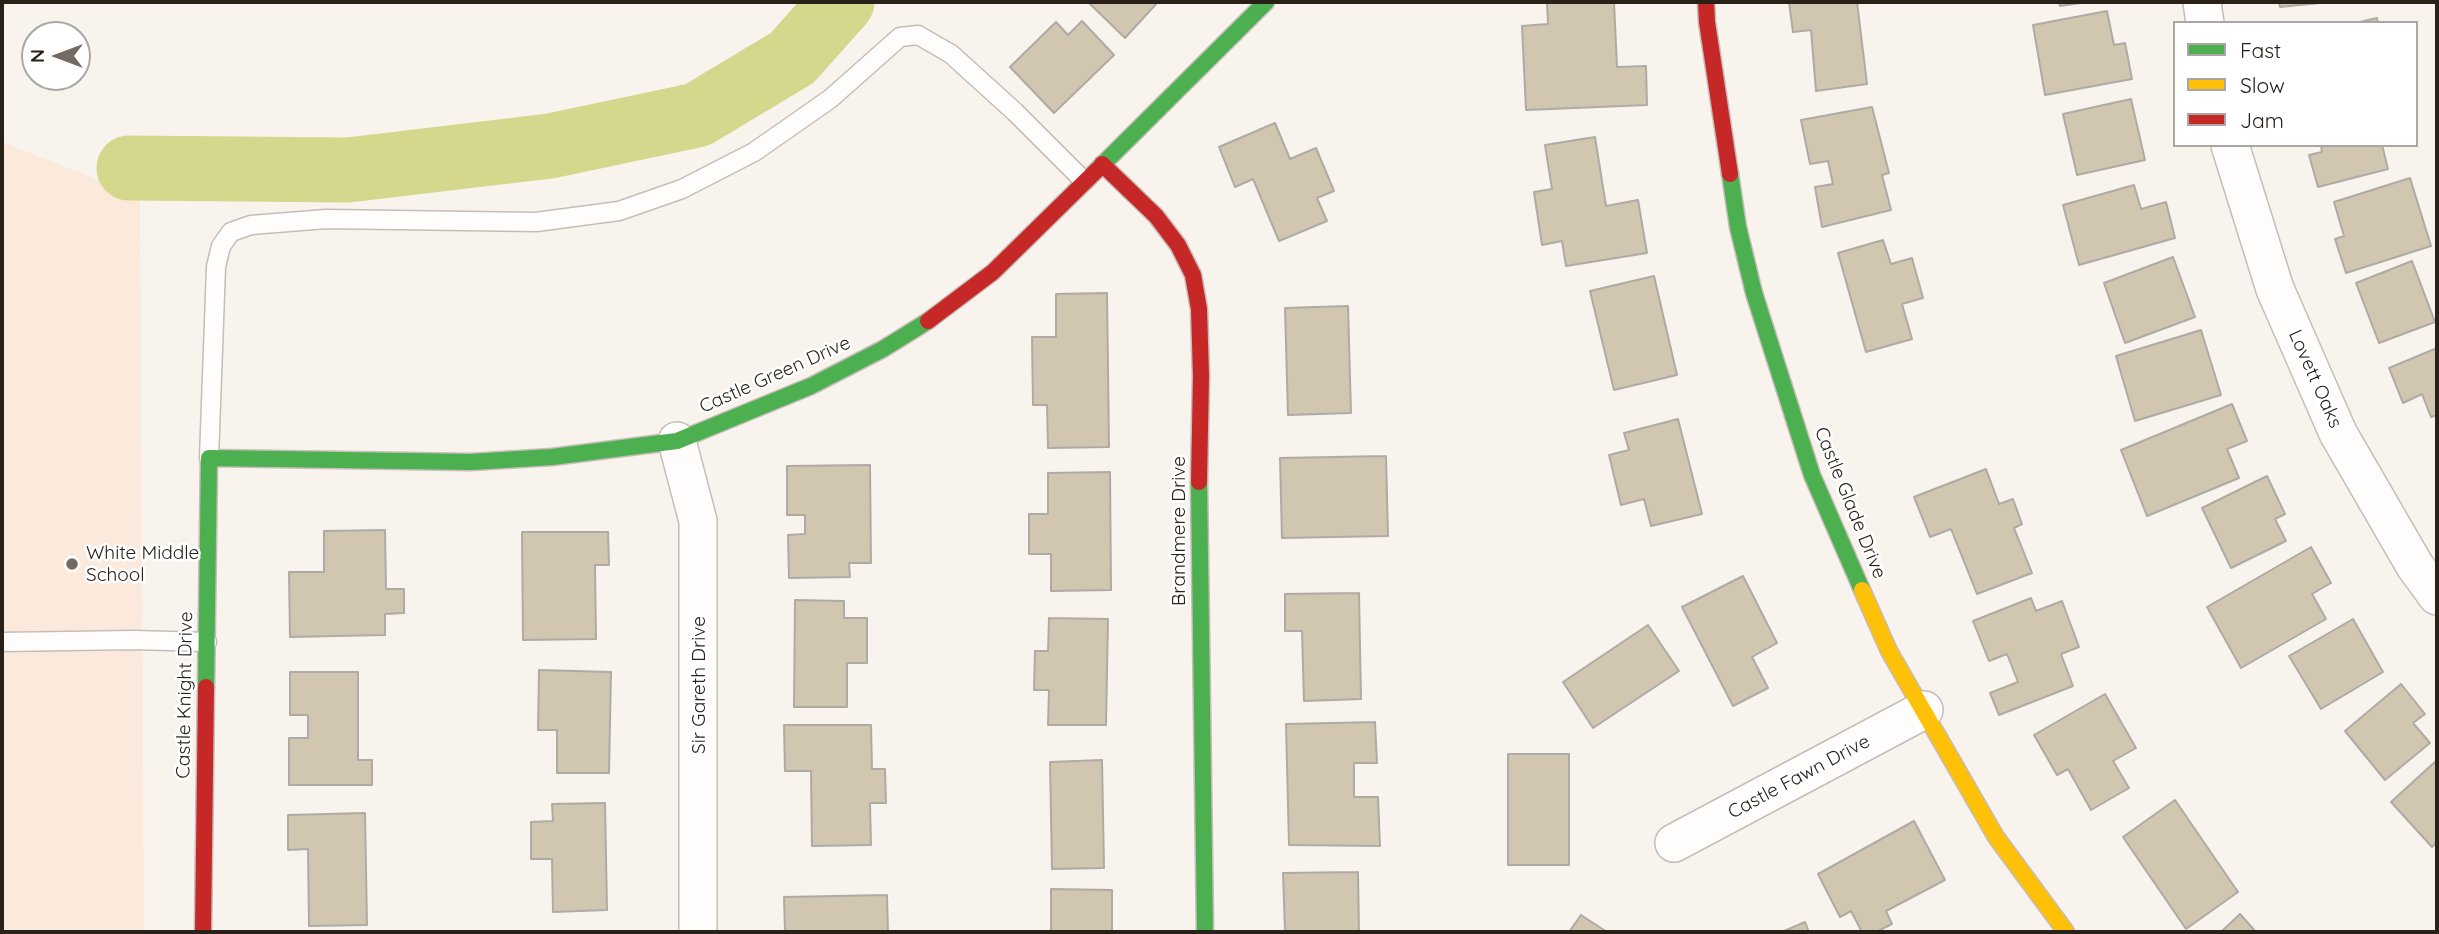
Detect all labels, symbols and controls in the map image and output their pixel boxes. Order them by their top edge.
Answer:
north arrow [21,21,91,91]
legend [2173,21,2418,147]
text: Fast [2240,37,2281,63]
text: N [25,49,49,63]
text: Slow [2240,72,2285,98]
text: Jam [2240,107,2284,133]
street label: Lovett Oaks [2283,326,2347,432]
street label: Castle Green Drive [696,331,854,419]
street label: Castle Glade Drive [1809,424,1891,582]
street label: Brandmere Drive [1168,456,1190,606]
place label: White Middle School [86,542,199,586]
marker: White Middle School [64,556,80,572]
street label: Castle Knight Drive [172,611,198,779]
street label: Sir Gareth Drive [688,616,710,754]
street label: Castle Fawn Drive [1724,730,1874,824]

